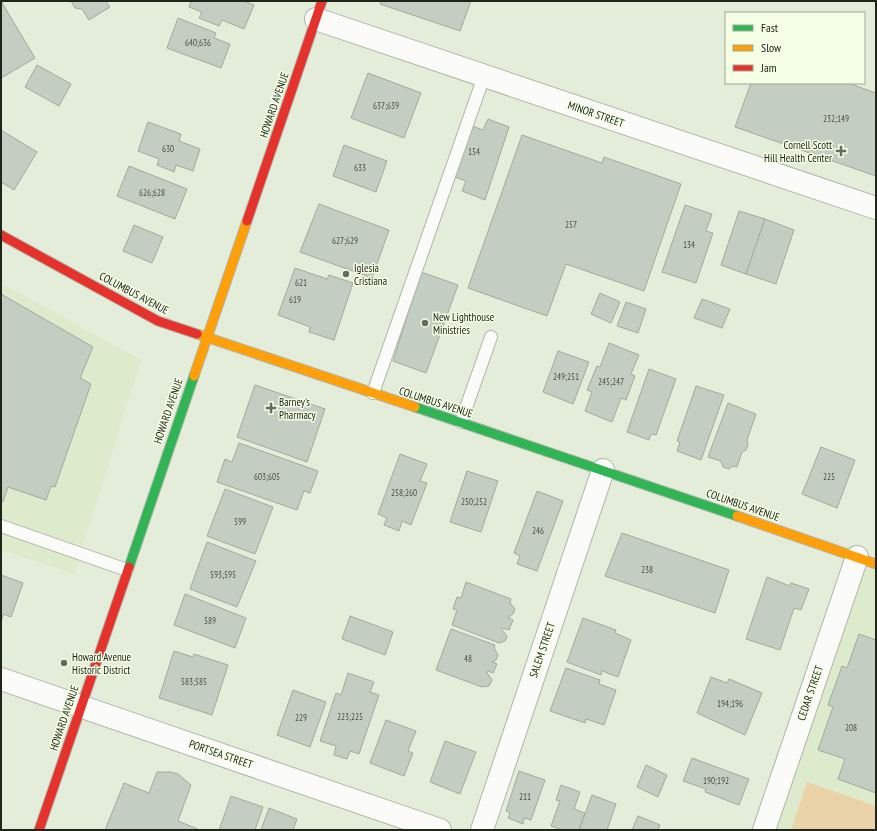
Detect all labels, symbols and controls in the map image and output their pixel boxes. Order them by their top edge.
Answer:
legend [725,12,865,84]
text: Fast [761,20,779,35]
house number: 640;636 [185,37,211,48]
text: Slow [761,40,782,55]
text: Jam [760,60,777,75]
street label: HOWARD AVENUE [256,70,292,139]
street label: MINOR STREET [566,98,626,130]
house number: 637;639 [373,100,399,111]
house number: 232;149 [823,113,849,124]
place label: Cornell Scott Hill Health Center [764,138,832,165]
house number: 630 [162,143,174,154]
marker: Cornell Scott Hill Health Center [835,145,847,157]
house number: 154 [468,146,480,157]
house number: 633 [354,162,366,173]
house number: 626;628 [139,187,165,198]
house number: 257 [565,219,577,230]
house number: 627;629 [332,235,358,246]
house number: 134 [683,239,695,250]
place label: Iglesia Cristiana [354,261,387,288]
street label: COLUMBUS AVENUE [97,269,171,317]
marker: Iglesia Cristiana [341,269,351,279]
house number: 621 [295,277,307,288]
house number: 619 [289,294,301,305]
place label: New Lighthouse Ministries [433,310,495,337]
marker: New Lighthouse Ministries [420,318,430,328]
house number: 249;251 [553,371,579,382]
street label: HOWARD AVENUE [150,376,186,445]
house number: 245;247 [598,376,624,387]
street label: COLUMBUS AVENUE [397,383,475,421]
place label: Barney's Pharmacy [279,395,317,422]
marker: Barney's Pharmacy [266,403,276,413]
house number: 603;605 [254,471,280,482]
house number: 225 [823,471,835,482]
street label: COLUMBUS AVENUE [704,486,782,524]
house number: 258;260 [391,487,417,498]
house number: 250;252 [461,496,487,507]
house number: 599 [234,516,246,527]
house number: 246 [532,525,544,536]
house number: 238 [641,564,653,575]
house number: 593;595 [210,569,236,580]
house number: 589 [204,615,216,626]
street label: SALEM STREET [526,620,558,680]
place label: Howard Avenue Historic District [72,650,132,677]
house number: 48 [464,653,472,664]
marker: Howard Avenue Historic District [59,658,69,668]
street label: CEDAR STREET [794,664,826,722]
house number: 583;585 [181,676,207,687]
street label: HOWARD AVENUE [46,683,82,752]
house number: 194;196 [717,698,743,709]
house number: 223;225 [337,711,363,722]
house number: 229 [295,712,307,723]
house number: 208 [845,722,857,733]
street label: PORTSEA STREET [187,737,255,771]
house number: 190;192 [703,775,729,786]
house number: 211 [519,791,531,802]

